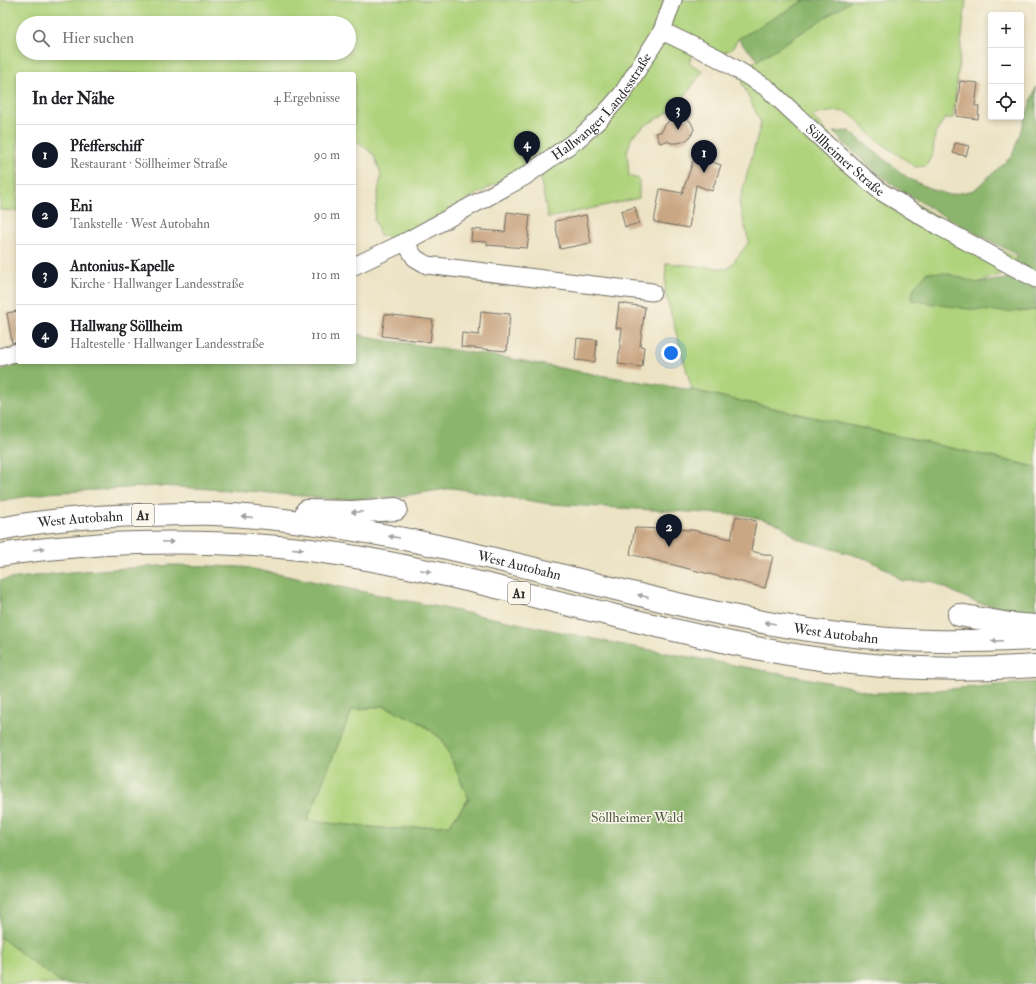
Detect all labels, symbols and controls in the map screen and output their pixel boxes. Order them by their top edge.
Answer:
map controls [988,12,1024,120]
button: + [988,12,1024,48]
search box [16,16,356,60]
icon: search [30,27,52,49]
text: Hier suchen [62,29,134,48]
button: − [988,48,1024,84]
street label: Hallwanger Landesstraße [548,49,655,164]
button: locate [988,84,1024,120]
text: In der Nähe [32,88,114,109]
text: 4 Ergebnisse [273,90,340,106]
pin: 3 [665,97,691,130]
street label: Söllheimer Straße [802,121,887,201]
pin: 4 [514,131,540,164]
text: Pfefferschiff [70,137,142,156]
pin: 1 [691,140,717,173]
text: 1 [43,147,47,163]
text: 90 m [314,147,340,163]
text: Restaurant · Söllheimer Straße [70,156,227,172]
text: Eni [70,197,93,216]
text: 2 [42,207,48,223]
text: 90 m [314,207,340,223]
text: Tankstelle · West Autobahn [70,216,210,232]
text: Antonius-Kapelle [70,257,175,276]
text: 3 [43,267,48,283]
text: 110 m [311,267,340,283]
text: Kirche · Hallwanger Landesstraße [70,276,244,292]
text: Hallwang Söllheim [70,317,183,336]
text: 4 [41,327,49,343]
text: 110 m [311,327,340,343]
text: Haltestelle · Hallwanger Landesstraße [70,336,264,352]
your location [661,343,681,363]
road number: A1 [132,504,154,526]
street label: West Autobahn [36,508,123,532]
one-way arrow [351,508,363,515]
one-way arrow [241,514,253,521]
pin: 2 [656,514,682,547]
one-way arrow [388,534,400,540]
one-way arrow [162,539,175,545]
one-way arrow [32,546,45,552]
one-way arrow [292,546,304,553]
street label: West Autobahn [475,547,563,584]
one-way arrow [420,569,432,575]
road number: A1 [508,582,530,604]
one-way arrow [637,592,649,598]
street label: West Autobahn [791,619,879,647]
one-way arrow [764,620,776,626]
one-way arrow [990,638,1003,644]
park label: Söllheimer Wald [591,809,683,826]

